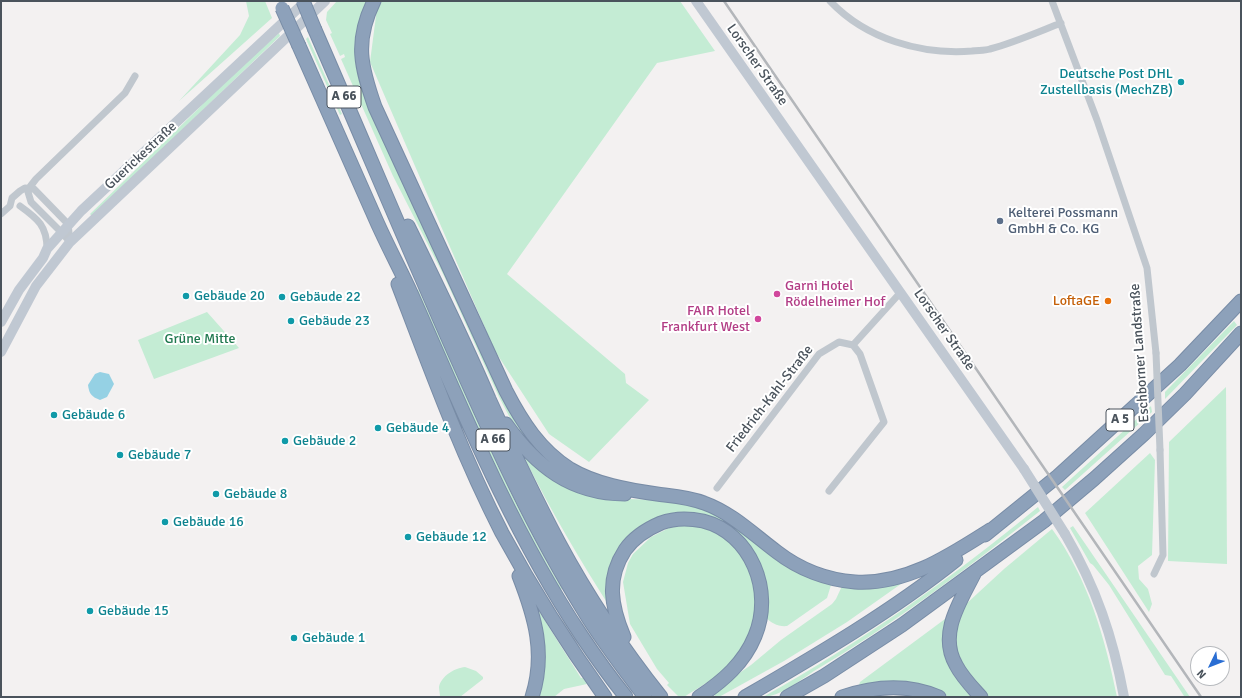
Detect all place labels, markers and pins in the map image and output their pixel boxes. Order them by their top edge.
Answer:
place label: Deutsche Post DHL Zustellbasis (MechZB) [1040,66,1173,98]
marker: Deutsche Post DHL Zustellbasis (MechZB) [1176,77,1186,87]
place label: Kelterei Possmann GmbH & Co. KG [1008,205,1118,238]
marker: Kelterei Possmann GmbH & Co. KG [995,216,1005,226]
place label: Garni Hotel Rödelheimer Hof [785,278,885,310]
place label: Gebäude 20 [194,288,265,304]
place label: Gebäude 22 [290,289,361,305]
marker: Garni Hotel Rödelheimer Hof [772,289,782,299]
marker: Gebäude 20 [181,291,191,301]
marker: Gebäude 22 [277,292,287,302]
place label: LoftaGE [1053,293,1100,309]
marker: LoftaGE [1103,296,1113,306]
place label: FAIR Hotel Frankfurt West [661,303,750,336]
place label: Gebäude 23 [299,313,370,329]
marker: FAIR Hotel Frankfurt West [753,314,763,324]
marker: Gebäude 23 [286,316,296,326]
place label: Gebäude 6 [62,407,125,423]
marker: Gebäude 6 [49,410,59,420]
place label: Gebäude 4 [386,420,449,436]
marker: Gebäude 4 [373,423,383,433]
place label: Gebäude 2 [293,433,356,449]
marker: Gebäude 2 [280,436,290,446]
place label: Gebäude 7 [128,447,191,463]
marker: Gebäude 7 [115,450,125,460]
place label: Gebäude 8 [224,486,287,502]
marker: Gebäude 8 [211,489,221,499]
place label: Gebäude 16 [173,514,244,530]
marker: Gebäude 16 [160,517,170,527]
place label: Gebäude 12 [416,529,487,545]
marker: Gebäude 12 [403,532,413,542]
place label: Gebäude 15 [98,603,169,619]
marker: Gebäude 15 [85,606,95,616]
place label: Gebäude 1 [302,630,365,646]
marker: Gebäude 1 [289,633,299,643]

